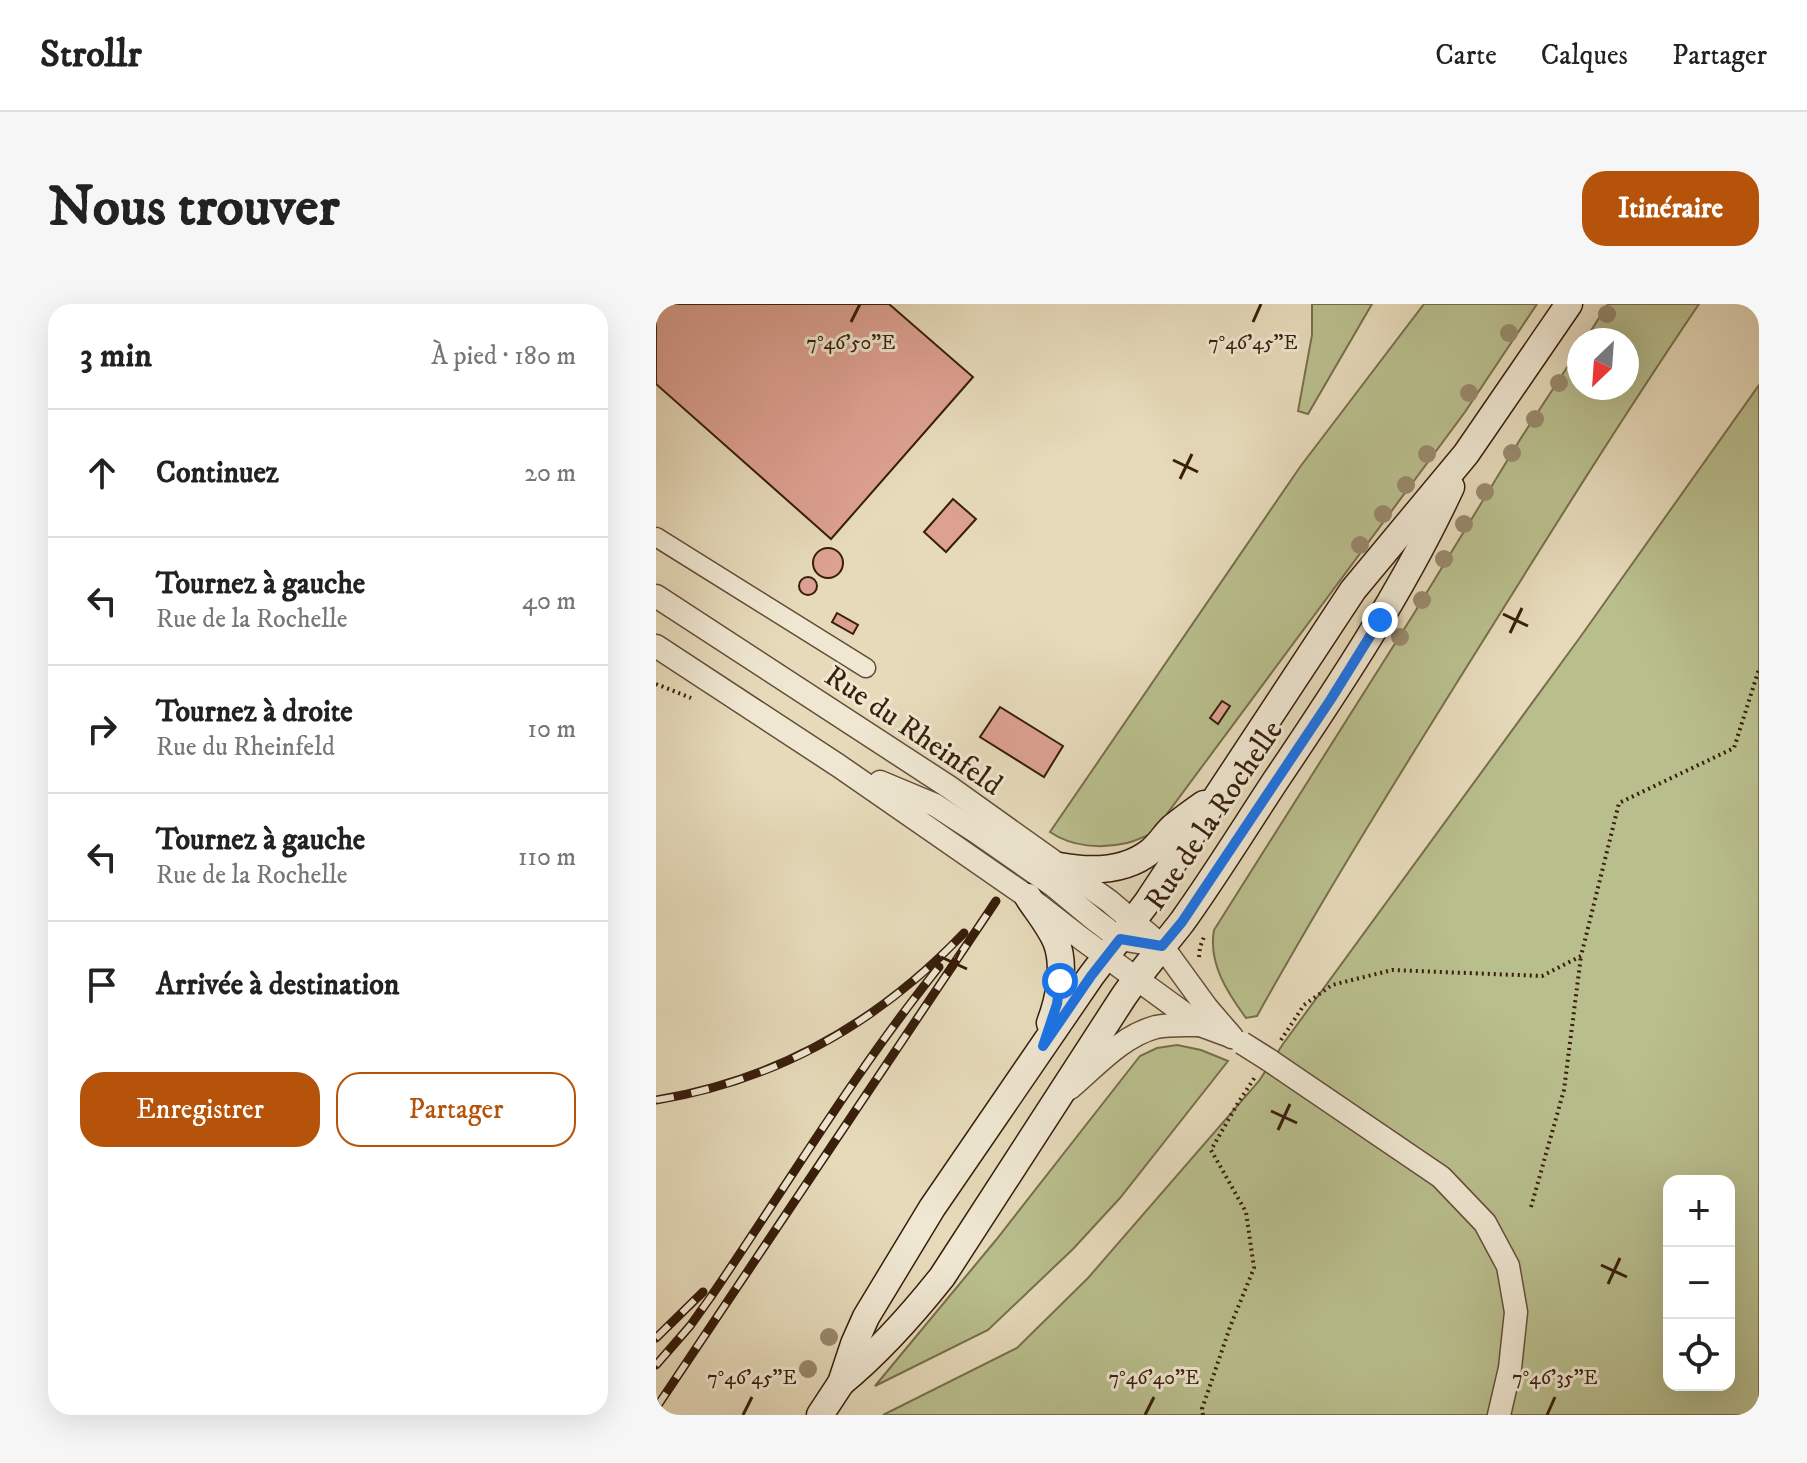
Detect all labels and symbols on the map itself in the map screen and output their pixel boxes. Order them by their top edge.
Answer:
north arrow [1567,328,1639,400]
text: 7°46'50"E [807,331,895,356]
text: 7°46'45"E [1208,331,1298,356]
route end [1362,602,1398,638]
street label: Rue du Rheinfeld [817,658,1009,804]
street label: Rue de la Rochelle [1137,714,1291,918]
route start [1042,963,1078,999]
text: 7°46'45"E [707,1366,797,1391]
text: 7°46'40"E [1109,1366,1199,1391]
text: 7°46'35"E [1512,1366,1598,1391]

